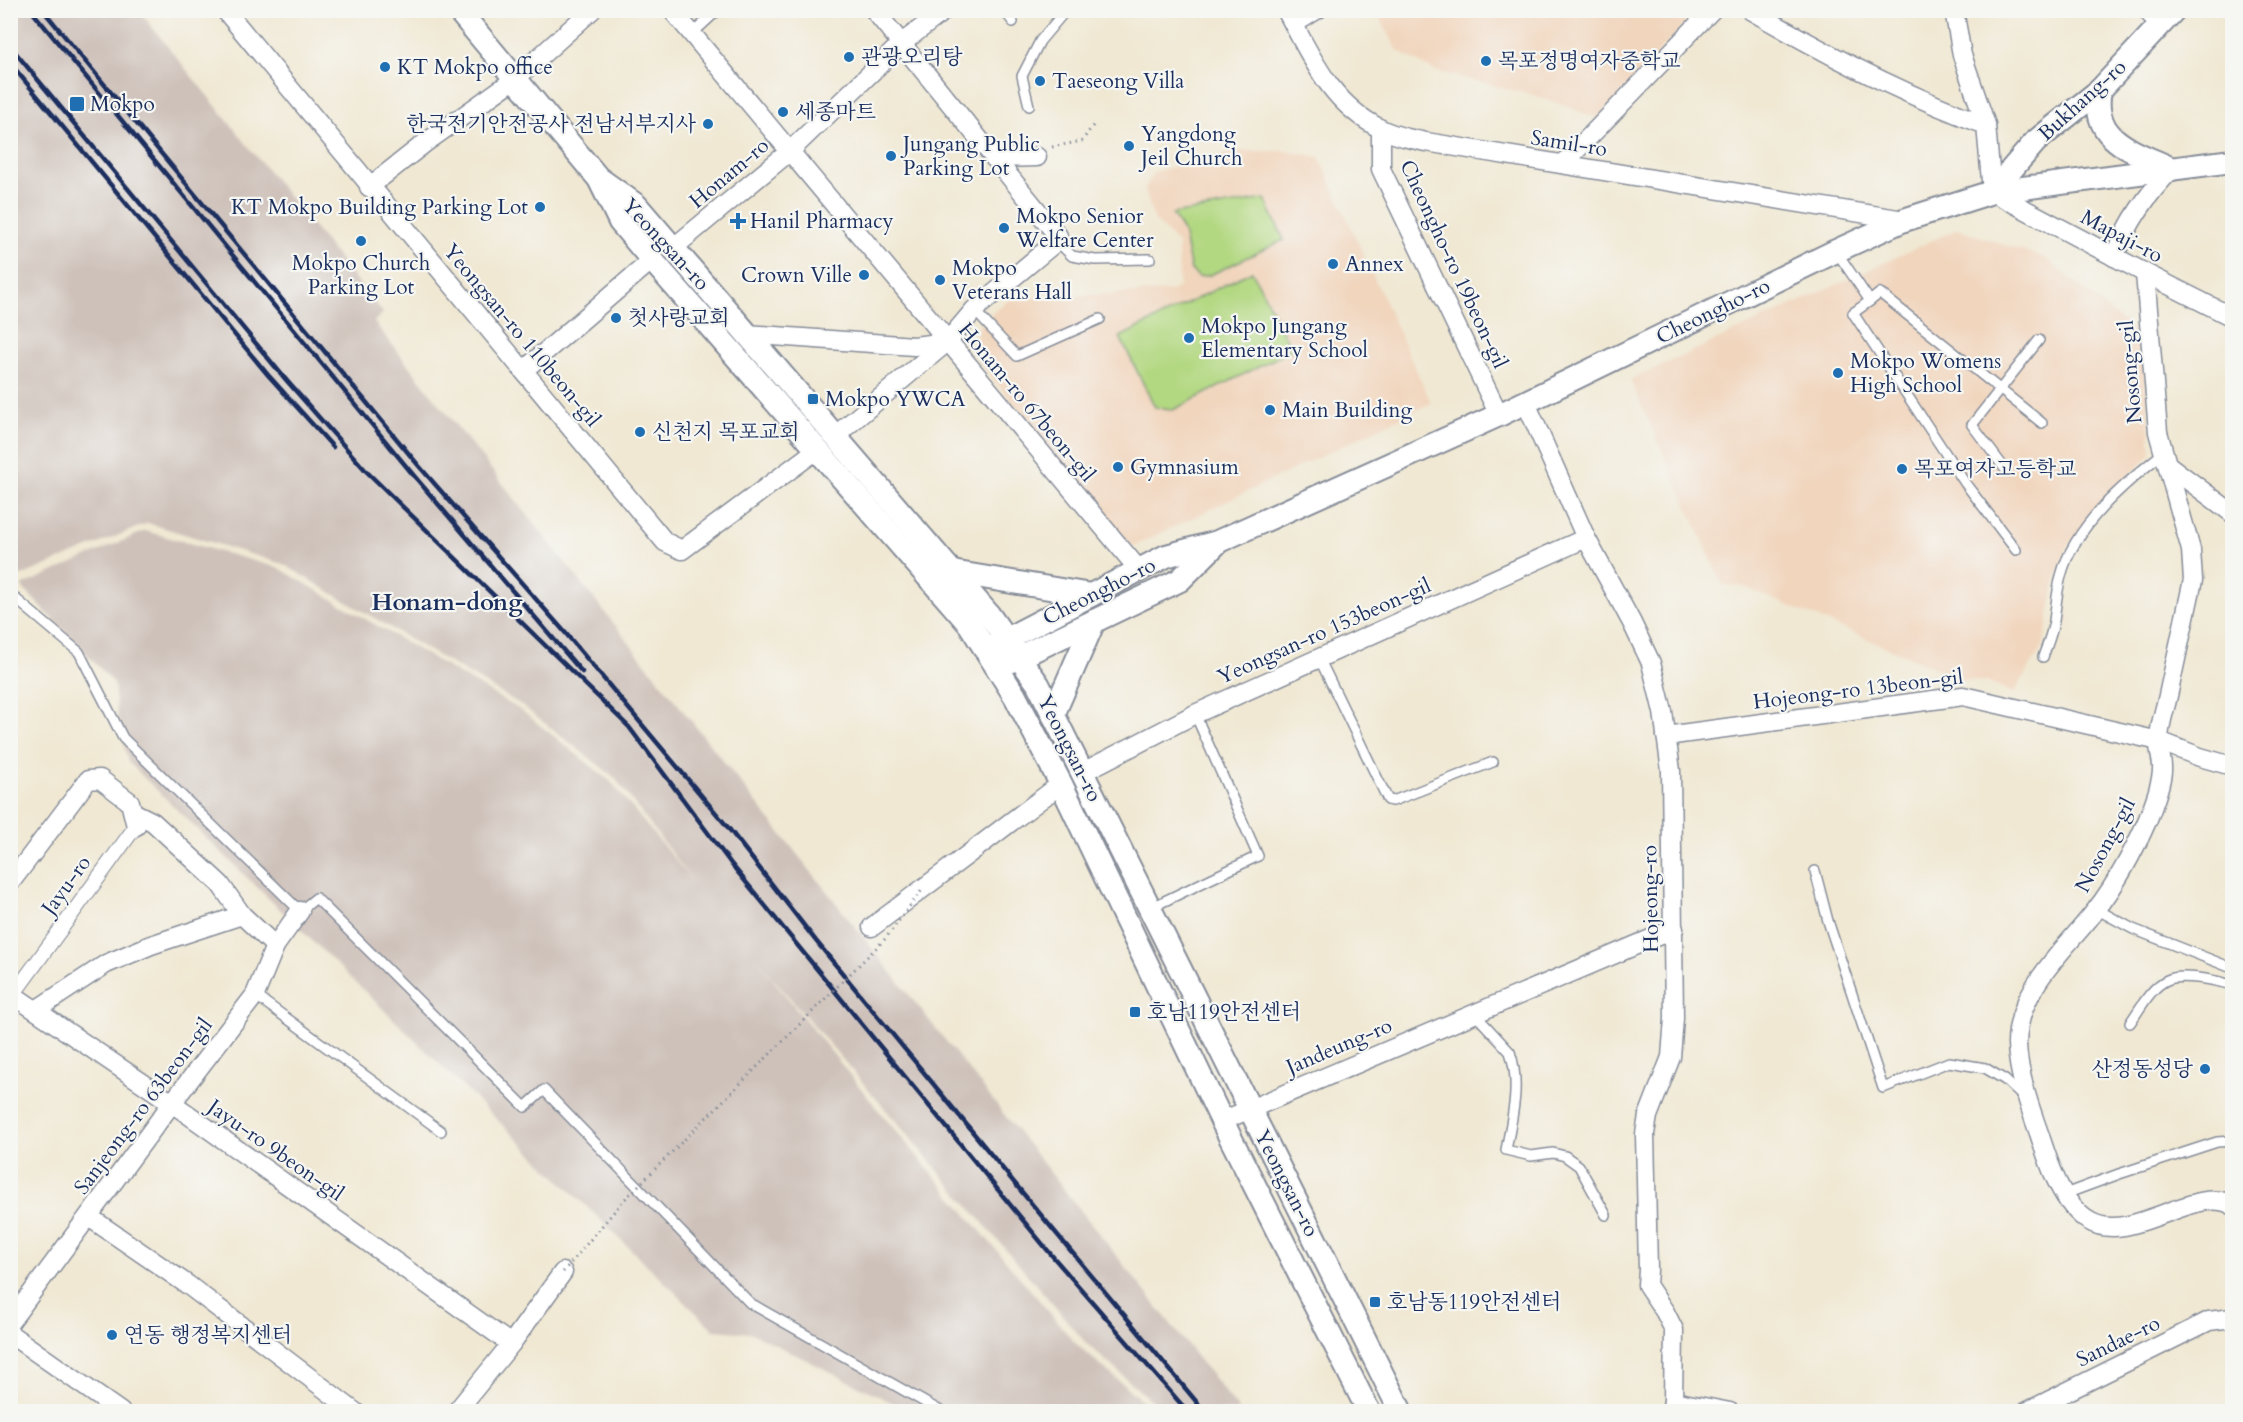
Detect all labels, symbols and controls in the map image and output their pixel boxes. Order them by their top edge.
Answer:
place label: 관광오리탕 [861,43,963,72]
place label: 목포정명여자중학교 [1498,47,1681,76]
marker: 관광오리탕 [842,50,856,64]
place label: KT Mokpo office [397,53,553,82]
street label: Bukhang-ro [2032,53,2133,148]
marker: 목포정명여자중학교 [1479,54,1493,68]
marker: KT Mokpo office [378,60,392,74]
place label: Taeseong Villa [1052,67,1184,96]
marker: Taeseong Villa [1033,74,1047,88]
place label: Mokpo [90,90,155,119]
marker: Mokpo [68,95,86,113]
place label: 세종마트 [795,98,876,127]
marker: 세종마트 [776,105,790,119]
place label: 한국전기안전공사 전남서부지사 [406,110,697,139]
marker: 한국전기안전공사 전남서부지사 [701,117,715,131]
place label: Yangdong Jeil Church [1138,120,1243,173]
street label: Samil-ro [1529,123,1609,164]
place label: Jungang Public Parking Lot [900,130,1040,183]
street label: Honam-ro [683,131,775,215]
marker: Yangdong Jeil Church [1122,139,1136,153]
marker: Jungang Public Parking Lot [884,149,898,163]
street label: Cheongho-ro 19beon-gil [1392,155,1515,373]
street label: Yeongsan-ro [615,192,716,297]
place label: KT Mokpo Building Parking Lot [231,193,528,222]
marker: KT Mokpo Building Parking Lot [533,200,547,214]
place label: Mokpo Senior Welfare Center [1015,202,1154,255]
street label: Mapaji-ro [2076,203,2168,270]
place label: Hanil Pharmacy [750,207,894,236]
marker: Hanil Pharmacy [731,214,745,228]
marker: Mokpo Senior Welfare Center [997,221,1011,235]
marker: Mokpo Church Parking Lot [354,234,368,248]
street label: Yeongsan-ro 110beon-gil [436,238,607,433]
place label: Mokpo Church Parking Lot [292,249,431,302]
place label: Annex [1345,250,1404,279]
place label: Mokpo Veterans Hall [952,254,1072,307]
marker: Annex [1326,257,1340,271]
place label: Crown Ville [741,261,852,290]
marker: Crown Ville [857,268,871,282]
street label: Cheongho-ro [1651,271,1775,352]
marker: Mokpo Veterans Hall [933,273,947,287]
place label: 첫사랑교회 [628,304,729,333]
marker: 첫사랑교회 [609,311,623,325]
place label: Mokpo Jungang Elementary School [1201,312,1368,365]
street label: Honam-ro 67beon-gil [951,317,1102,488]
street label: Nosong-gil [2112,319,2149,425]
marker: Mokpo Jungang Elementary School [1182,331,1196,345]
place label: Mokpo Womens High School [1850,347,2001,400]
marker: Mokpo Womens High School [1831,366,1845,380]
place label: Mokpo YWCA [825,385,965,414]
marker: Mokpo YWCA [806,392,820,406]
place label: Main Building [1282,396,1412,425]
marker: Main Building [1263,403,1277,417]
place label: 신천지 목포교회 [652,418,800,447]
marker: 신천지 목포교회 [633,425,647,439]
place label: Gymnasium [1130,453,1239,482]
place label: 목포여자고등학교 [1914,455,2076,484]
marker: Gymnasium [1111,460,1125,474]
marker: 목포여자고등학교 [1895,462,1909,476]
street label: Cheongho-ro [1038,551,1161,632]
street label: Yeongsan-ro 153beon-gil [1213,571,1436,692]
district label: Honam-dong [371,586,523,619]
street label: Hojeong-ro 13beon-gil [1751,662,1965,717]
street label: Yeongsan-ro [1030,690,1109,807]
street label: Nosong-gil [2068,793,2143,898]
street label: Hojeong-ro [1635,845,1666,953]
street label: Jayu-ro [33,850,98,923]
place label: 호남119안전센터 [1147,998,1301,1027]
marker: 호남119안전센터 [1128,1005,1142,1019]
street label: Jandeung-ro [1279,1011,1397,1083]
street label: Sanjeong-ro 63beon-gil [67,1012,219,1200]
place label: 산정동성당 [2092,1055,2194,1084]
marker: 산정동성당 [2198,1062,2212,1076]
street label: Jayu-ro 9beon-gil [199,1091,350,1208]
street label: Yeongsan-ro [1247,1125,1326,1242]
place label: 호남동119안전센터 [1387,1288,1561,1317]
marker: 호남동119안전센터 [1368,1295,1382,1309]
street label: Sandae-ro [2072,1309,2165,1374]
place label: 연동 행정복지센터 [124,1321,292,1350]
marker: 연동 행정복지센터 [105,1328,119,1342]

